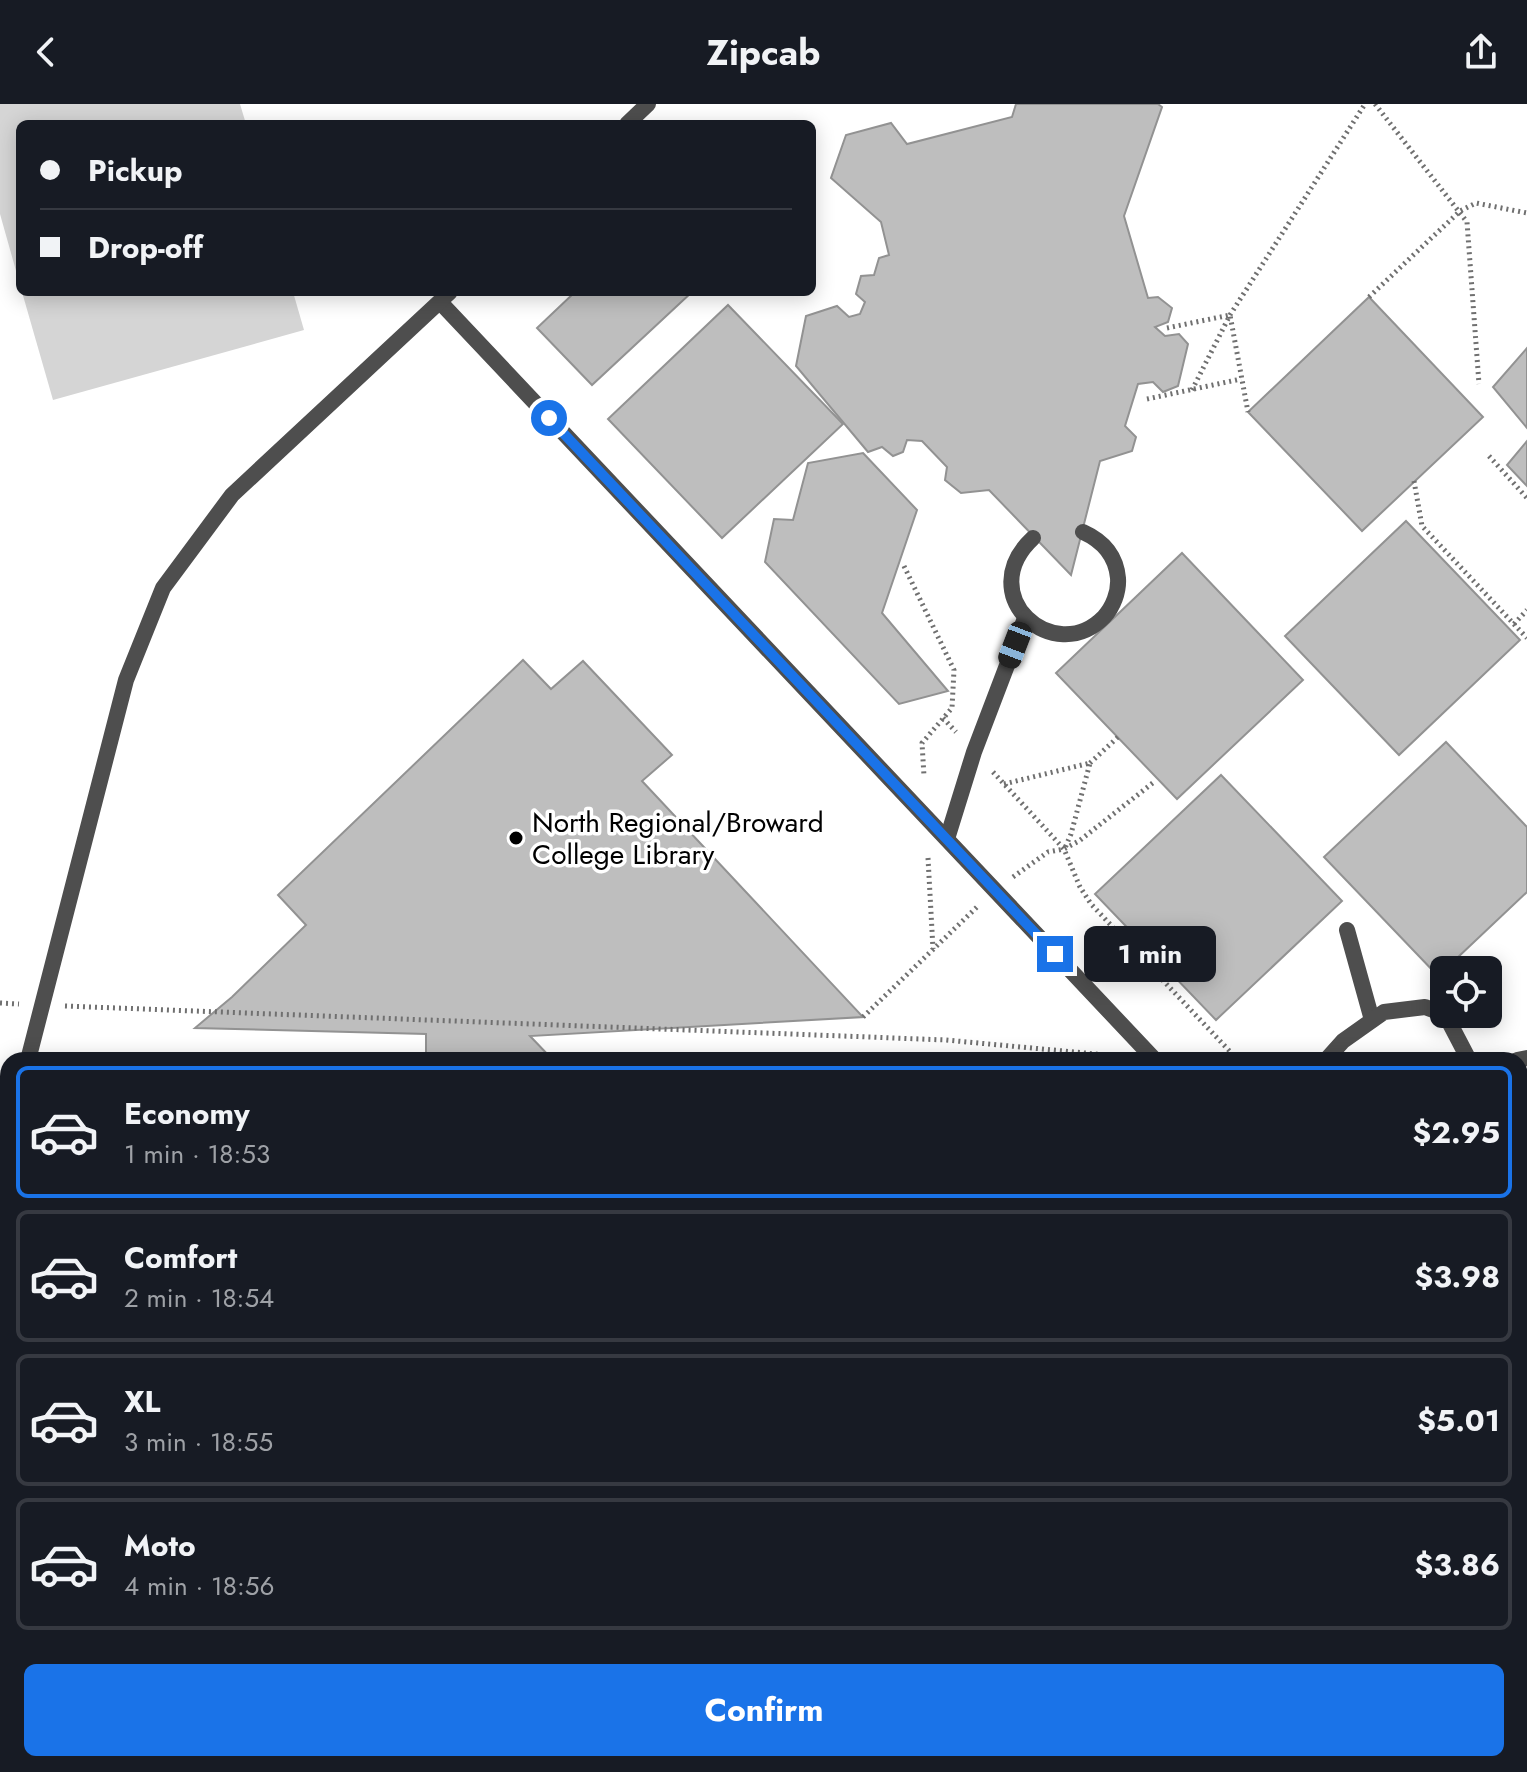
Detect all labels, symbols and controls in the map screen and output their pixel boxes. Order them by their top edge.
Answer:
text: Zipcab [707,26,820,78]
icon: back [24,30,68,74]
icon: share [1459,30,1503,74]
text: Pickup [88,149,183,192]
text: Drop-off [88,226,203,269]
route start [531,400,567,436]
car [995,618,1035,672]
place label: North Regional/Broward College Library [532,802,824,875]
marker: North Regional/Broward College Library [507,829,525,847]
callout: 1 min [1083,926,1215,982]
text: 1 min [1118,935,1182,973]
route end [1037,936,1073,972]
map controls [1430,956,1502,1028]
button: locate [1430,956,1502,1028]
text: Economy [124,1092,250,1135]
icon: car [28,1096,100,1168]
text: $2.95 [1413,1111,1500,1154]
text: 1 min · 18:53 [124,1135,270,1173]
text: Comfort [124,1236,237,1279]
icon: car [28,1240,100,1312]
text: $3.98 [1415,1255,1500,1298]
text: 2 min · 18:54 [124,1279,274,1317]
text: XL [124,1380,160,1423]
icon: car [28,1384,100,1456]
text: $5.01 [1417,1399,1500,1442]
text: 3 min · 18:55 [124,1423,273,1461]
text: Moto [124,1524,196,1567]
icon: car [28,1528,100,1600]
text: $3.86 [1415,1543,1500,1586]
text: 4 min · 18:56 [124,1567,274,1605]
button: Confirm [24,1664,1504,1756]

